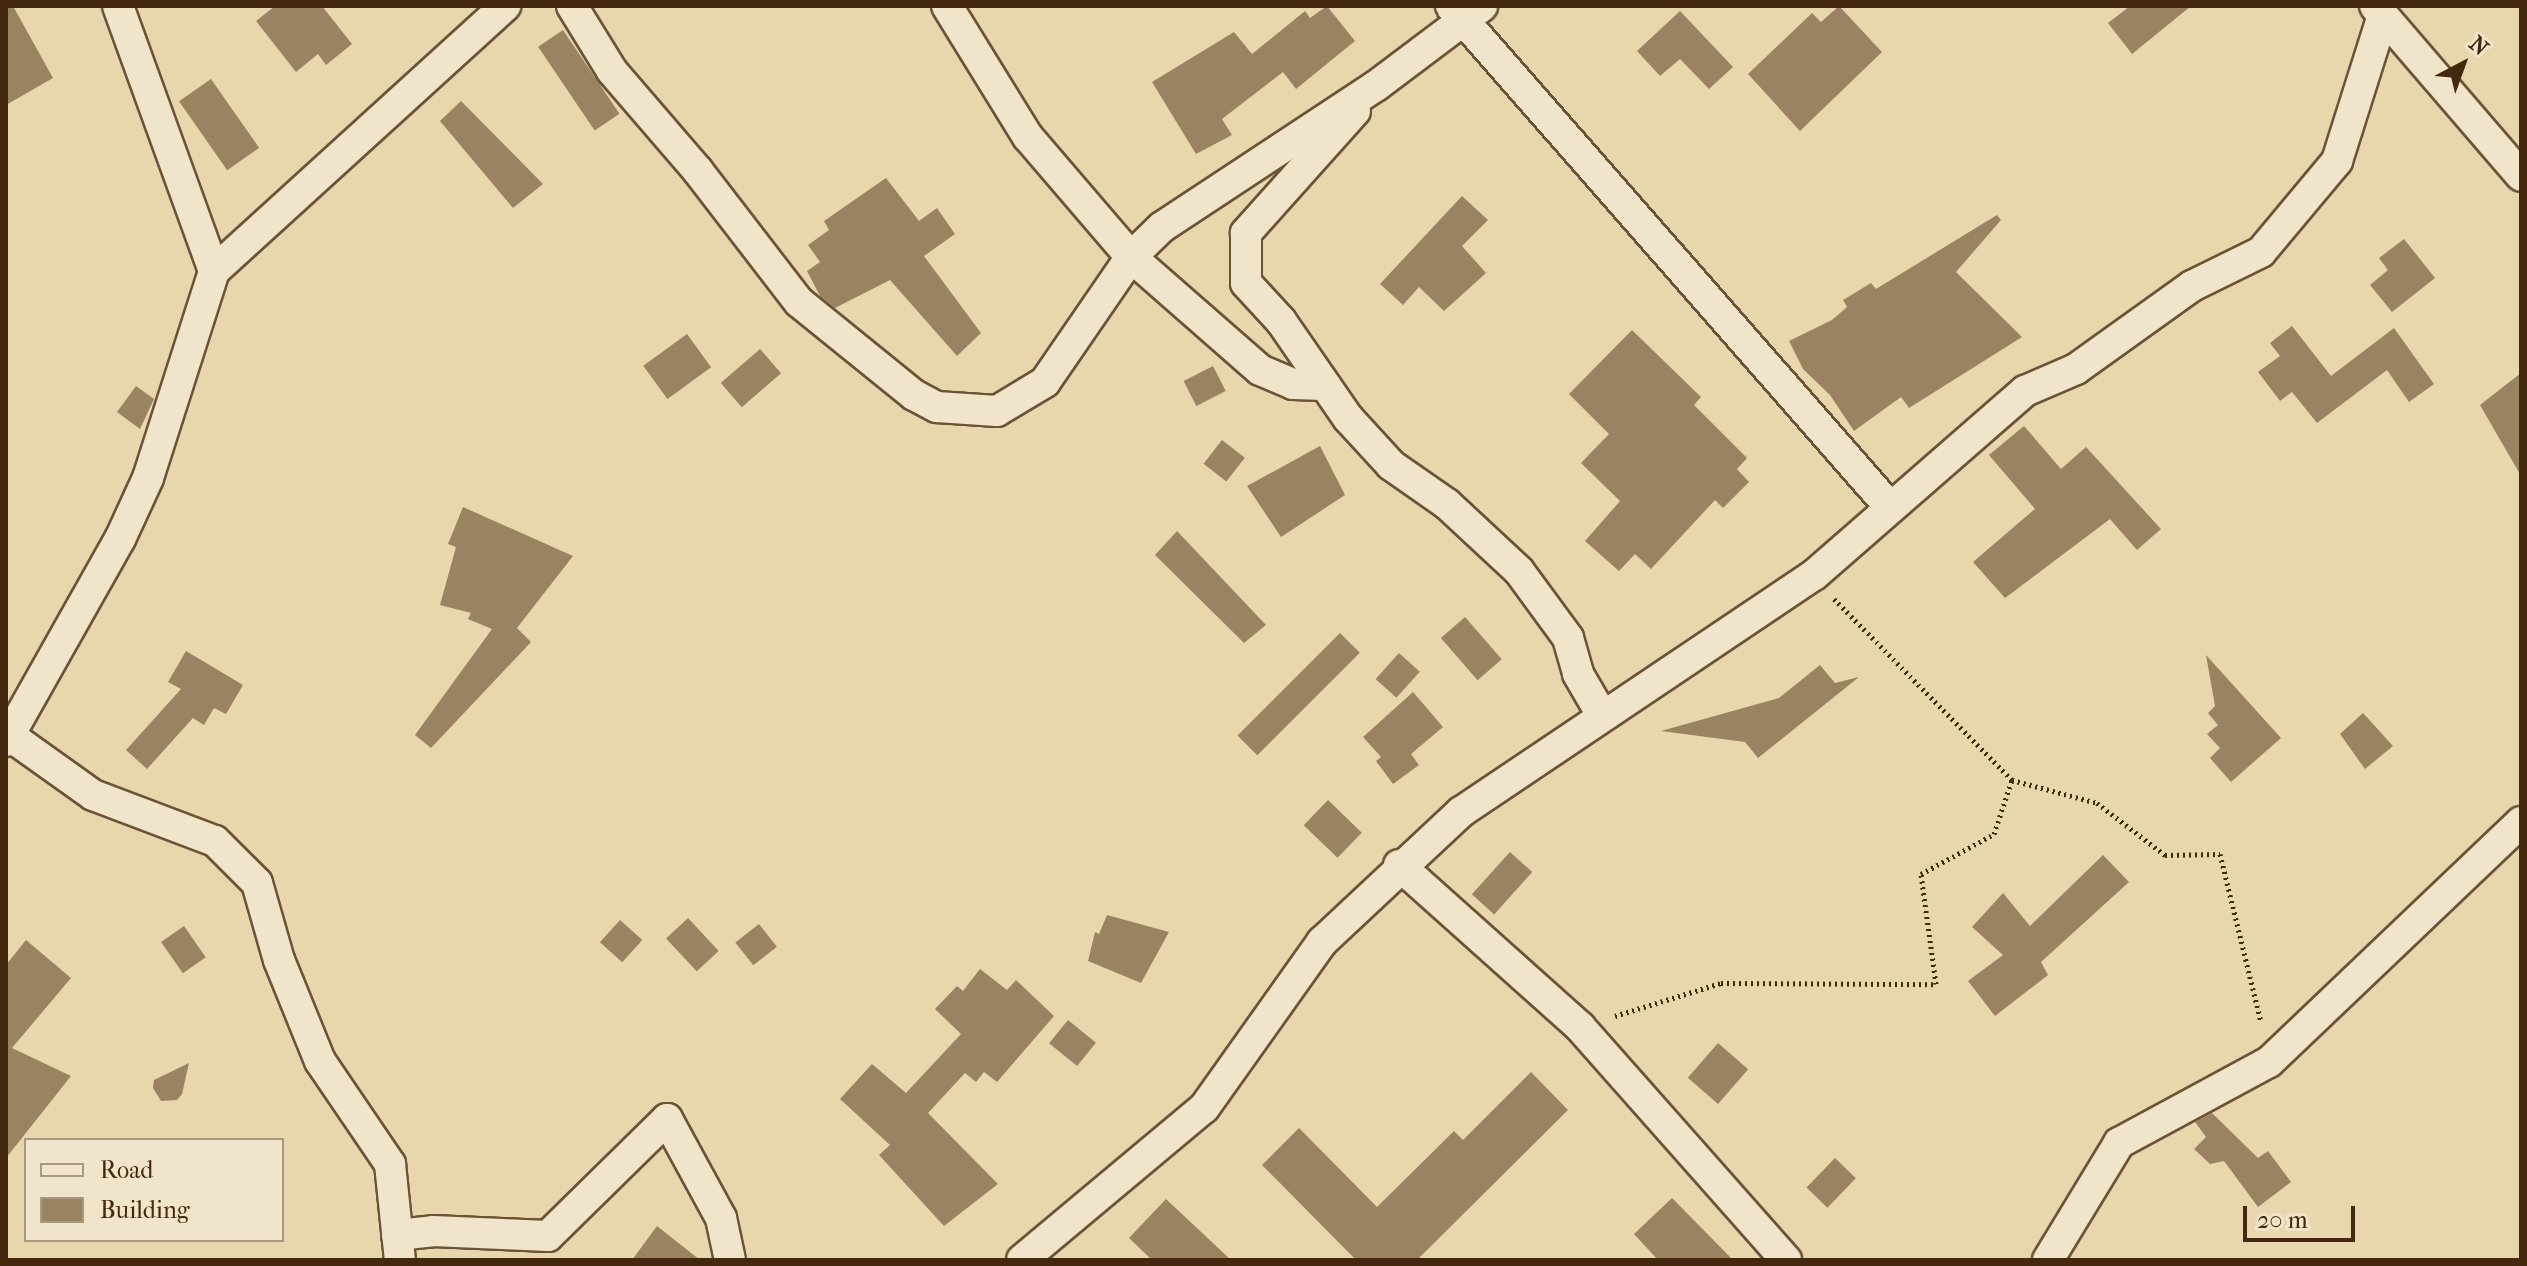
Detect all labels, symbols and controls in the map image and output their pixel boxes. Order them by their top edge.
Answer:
north arrow [2423,24,2503,104]
text: N [2464,31,2494,61]
legend [24,1138,284,1242]
text: Road [100,1156,153,1184]
scale bar [2247,1190,2359,1240]
text: Building [100,1196,190,1224]
text: 20 m [2257,1206,2308,1234]

